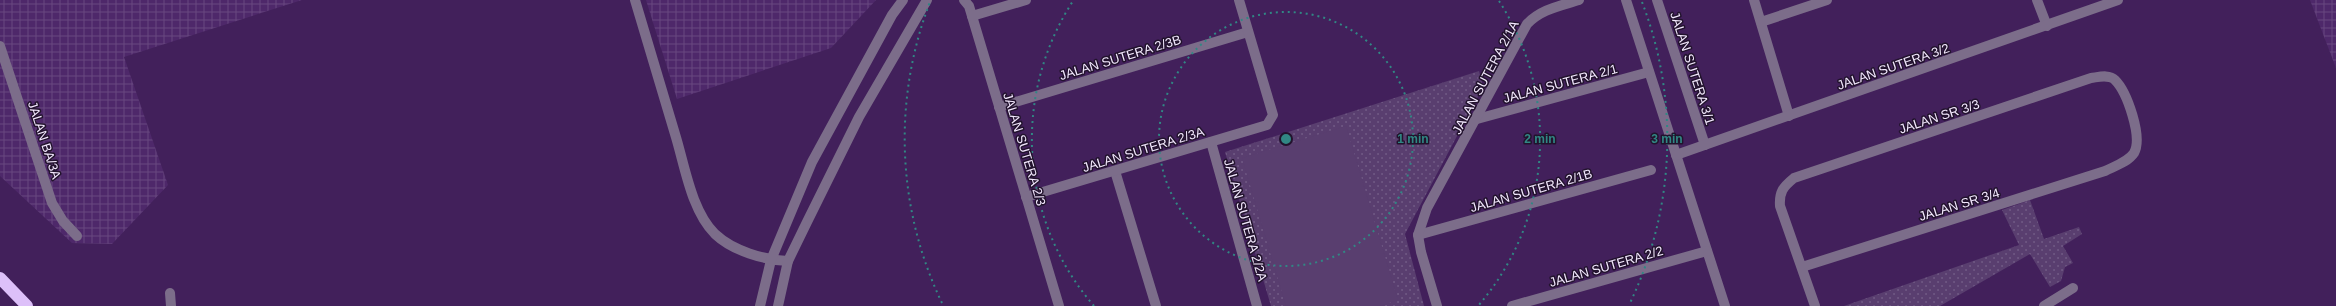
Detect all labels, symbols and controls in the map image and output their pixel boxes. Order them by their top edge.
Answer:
street label: JALAN SUTERA 3/1 [1667,10,1718,126]
street label: JALAN SUTERA 2/1A [1449,18,1522,137]
street label: JALAN SUTERA 2/3B [1057,32,1183,83]
street label: JALAN SUTERA 3/2 [1835,40,1951,93]
street label: JALAN SUTERA 2/1 [1501,61,1619,106]
street label: JALAN SUTERA 2/3 [1000,91,1049,208]
street label: JALAN SR 3/3 [1897,96,1981,137]
street label: JALAN BA/3A [25,99,64,181]
street label: JALAN SUTERA 2/3A [1080,124,1206,175]
centre of rings [1279,132,1293,146]
text: 1 min [1397,132,1429,146]
text: 2 min [1524,132,1556,146]
text: 3 min [1651,132,1683,146]
street label: JALAN SUTERA 2/2A [1221,157,1270,283]
street label: JALAN SUTERA 2/1B [1468,166,1594,215]
street label: JALAN SR 3/4 [1917,185,2001,224]
street label: JALAN SUTERA 2/2 [1547,243,1665,290]

